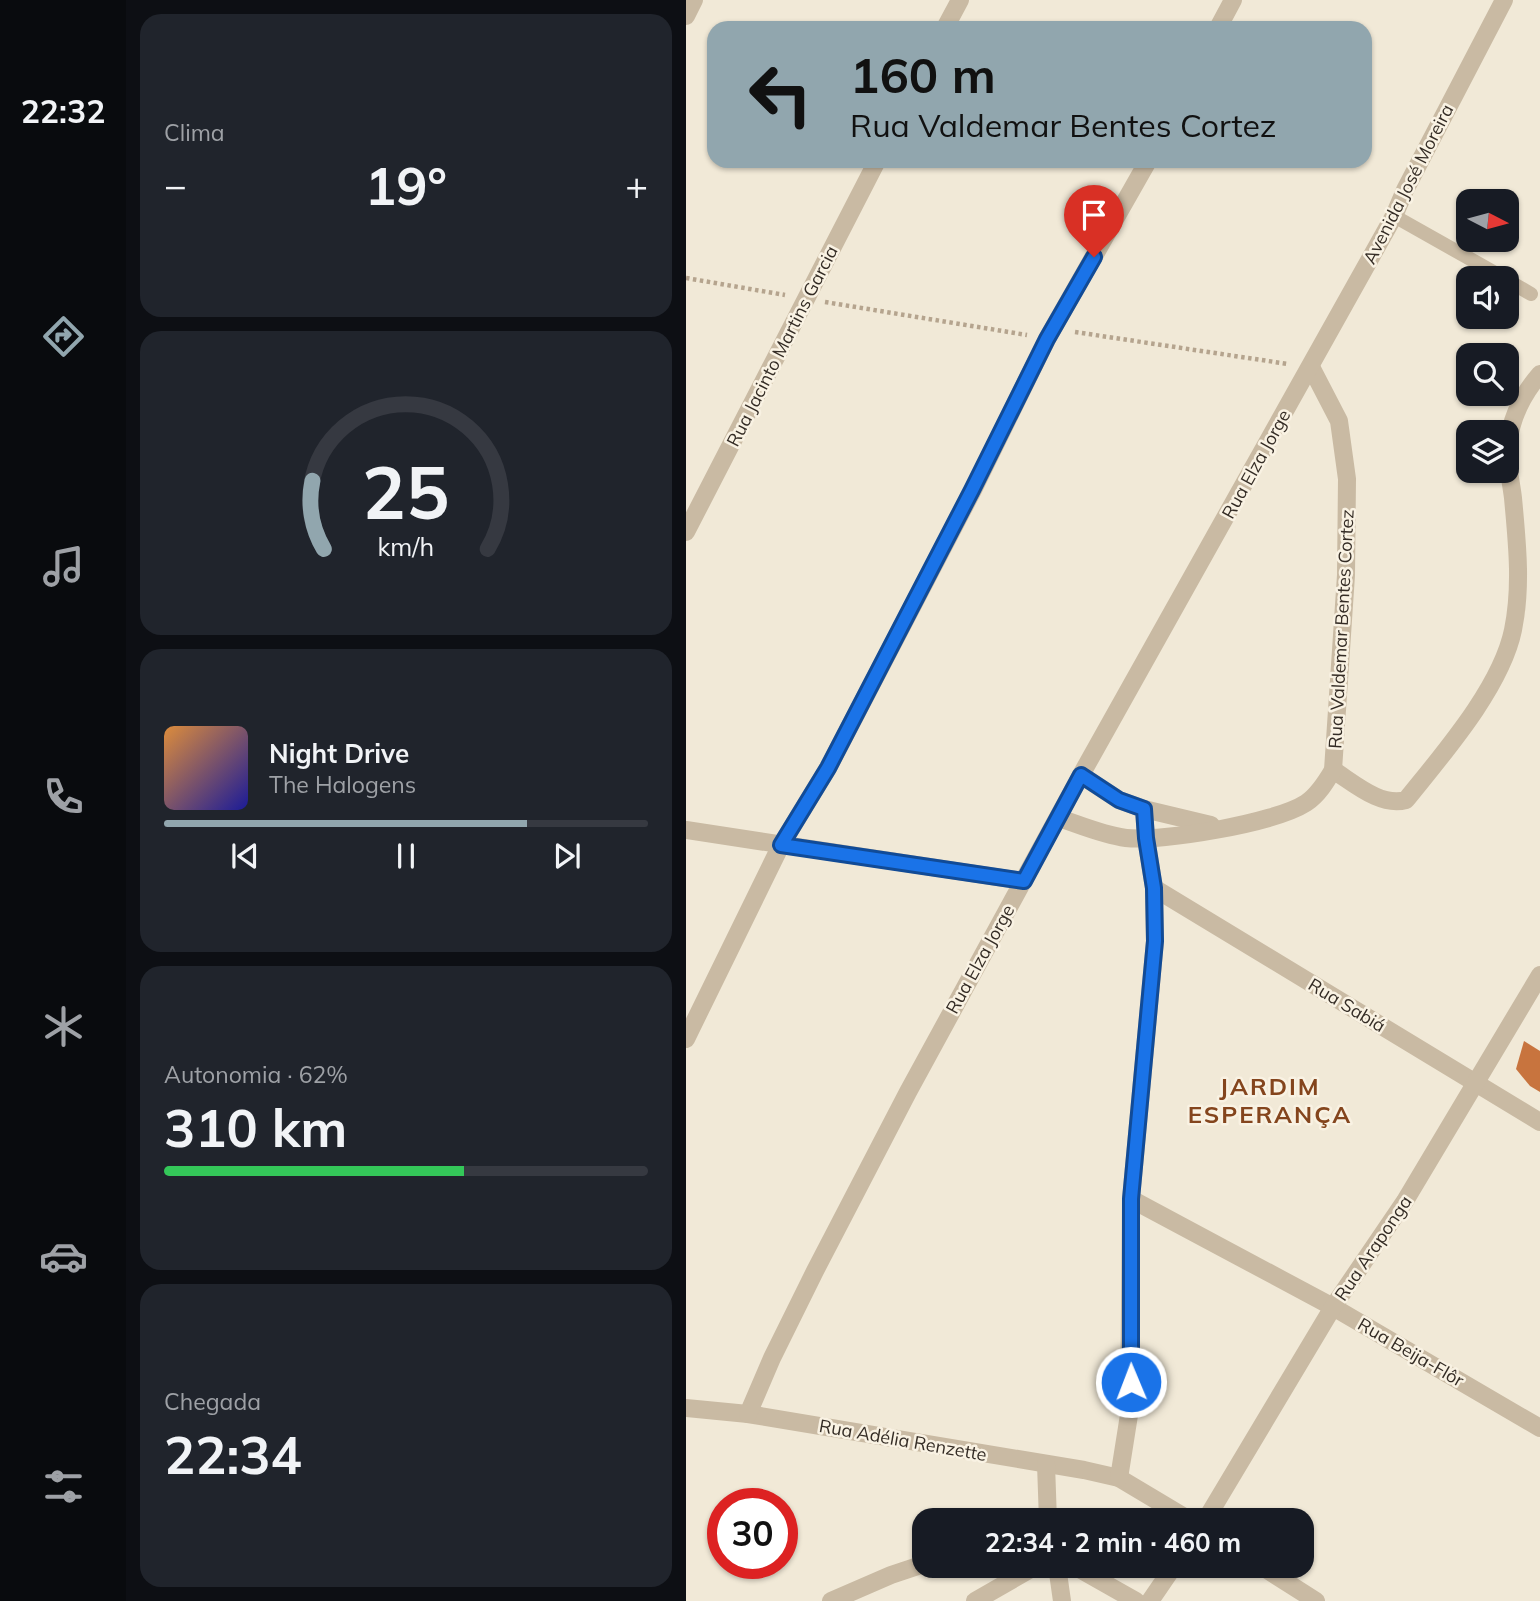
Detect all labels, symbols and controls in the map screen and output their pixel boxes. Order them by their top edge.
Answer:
text: 160 m [850,44,996,105]
icon: left [735,49,826,140]
text: 22:32 [21,91,105,131]
street label: Avenida José Moreira [1358,100,1458,268]
text: Rua Valdemar Bentes Cortez [850,105,1276,145]
text: Clima [164,118,225,147]
text: 19° [365,153,447,218]
text: − [164,161,187,209]
text: + [625,161,648,209]
pin [1064,185,1124,257]
north arrow [1456,189,1519,252]
map controls [1456,189,1519,483]
icon: arrive [1075,196,1113,234]
street label: Rua Jacinto Martins Garcia [721,242,843,450]
button: sound [1456,266,1519,329]
icon: directions [39,312,88,361]
button: search [1456,343,1519,406]
street label: Rua Elza Jorge [1217,405,1295,523]
button: layers [1456,420,1519,483]
text: 25 [362,447,450,538]
street label: Rua Valdemar Bentes Cortez [1323,509,1359,749]
text: km/h [378,531,434,562]
icon: music [39,542,88,591]
text: Night Drive [269,737,409,770]
text: The Halogens [269,770,416,799]
icon: phone [39,772,88,821]
icon: previous [226,837,264,875]
icon: pause [387,837,425,875]
icon: next [548,837,586,875]
street label: Rua Elza Jorge [941,900,1019,1018]
street label: Rua Sabiá [1304,973,1390,1037]
icon: climate [39,1002,88,1051]
text: Autonomia · 62% [164,1060,348,1089]
district label: JARDIM ESPERANÇA [1188,1071,1352,1129]
text: 310 km [164,1095,347,1160]
street label: Rua Araponga [1329,1191,1417,1305]
icon: car [39,1232,88,1281]
street label: Rua Beija-Flôr [1354,1312,1469,1392]
position arrow [1094,1345,1168,1419]
text: Chegada [164,1387,261,1416]
street label: Rua Adélia Renzette [817,1414,989,1466]
text: 22:34 [164,1422,302,1487]
icon: filters [39,1462,88,1511]
speed limit sign: 30 [707,1488,798,1579]
text: 22:34 · 2 min · 460 m [985,1526,1241,1559]

